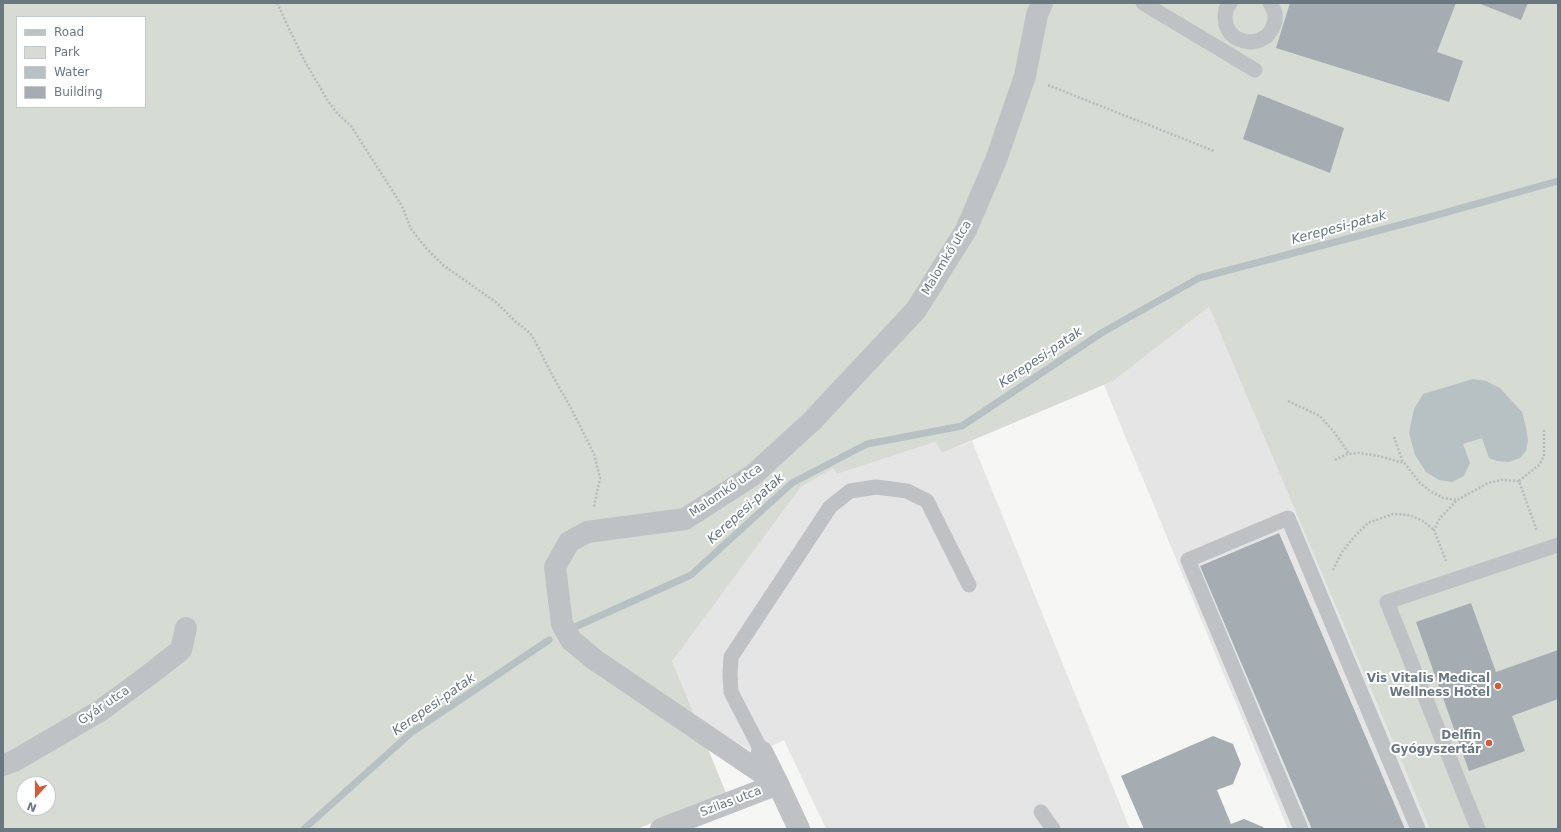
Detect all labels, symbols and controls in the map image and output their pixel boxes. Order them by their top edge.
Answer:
legend [16,16,146,108]
text: Road [54,25,84,39]
text: Park [54,45,80,59]
text: Water [54,65,89,79]
text: Building [54,85,103,99]
water label: Kerepesi-patak [1290,208,1388,248]
street label: Malomkő utca [919,218,975,298]
water label: Kerepesi-patak [996,324,1086,392]
street label: Malomkő utca [687,461,765,521]
water label: Kerepesi-patak [705,471,787,547]
water label: Kerepesi-patak [390,671,478,739]
place label: Vis Vitalis Medical Wellness Hotel [1367,672,1490,700]
marker: Vis Vitalis Medical Wellness Hotel [1493,681,1503,691]
street label: Gyár utca [76,684,132,728]
place label: Delfin Gyógyszertár [1391,729,1481,757]
marker: Delfin Gyógyszertár [1484,738,1494,748]
north arrow [16,776,56,816]
street label: Szilas utca [698,784,764,820]
text: N [25,799,39,814]

